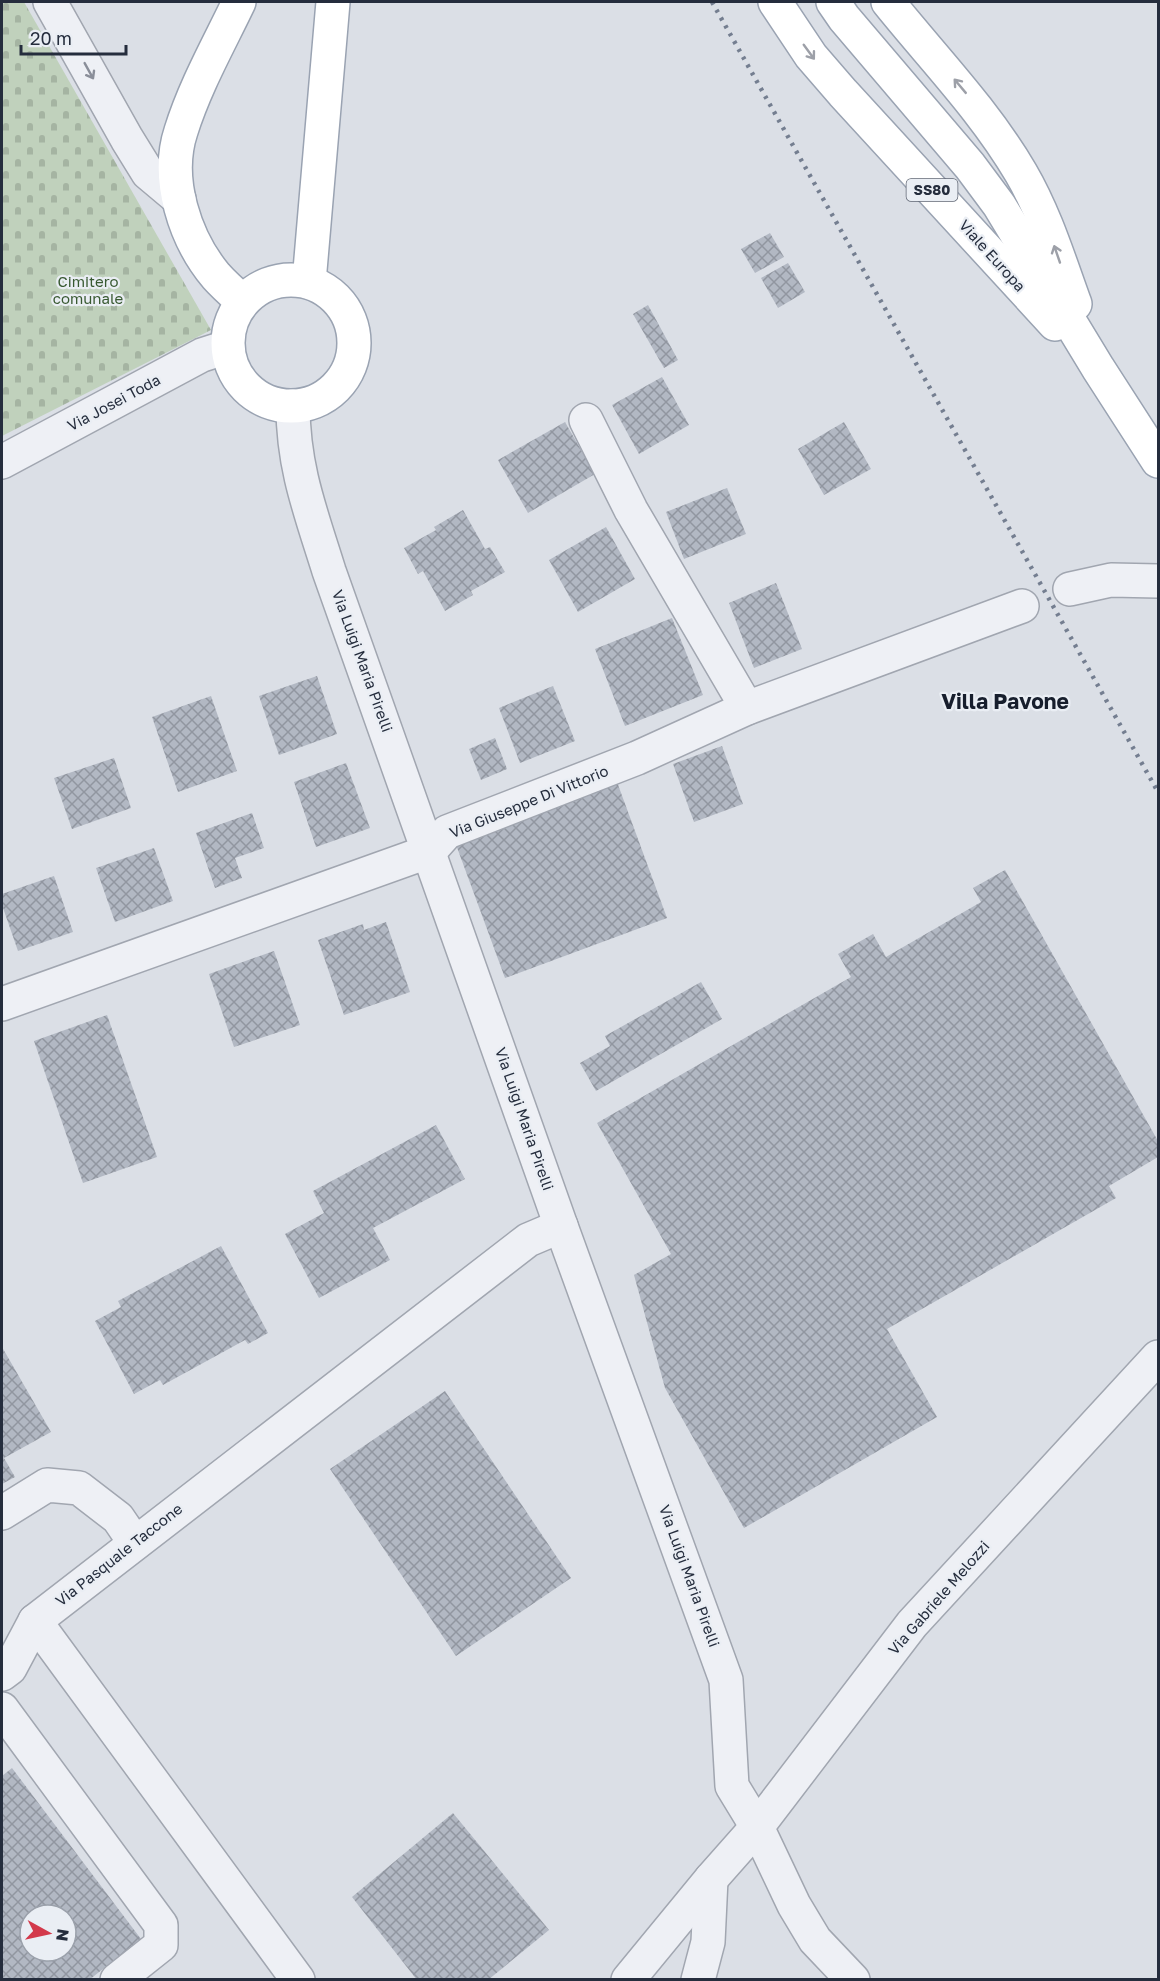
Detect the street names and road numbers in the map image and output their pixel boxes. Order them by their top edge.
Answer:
road number: SS80 [906,179,958,201]
street label: Viale Europa [956,216,1030,295]
street label: Via Josei Toda [64,370,163,434]
street label: Via Luigi Maria Pirelli [329,587,397,734]
street label: Via Giuseppe Di Vittorio [447,761,611,841]
street label: Via Luigi Maria Pirelli [492,1045,558,1193]
street label: Via Pasquale Taccone [51,1499,186,1609]
street label: Via Luigi Maria Pirelli [656,1502,724,1649]
street label: Via Gabriele Melozzi [884,1537,993,1658]

